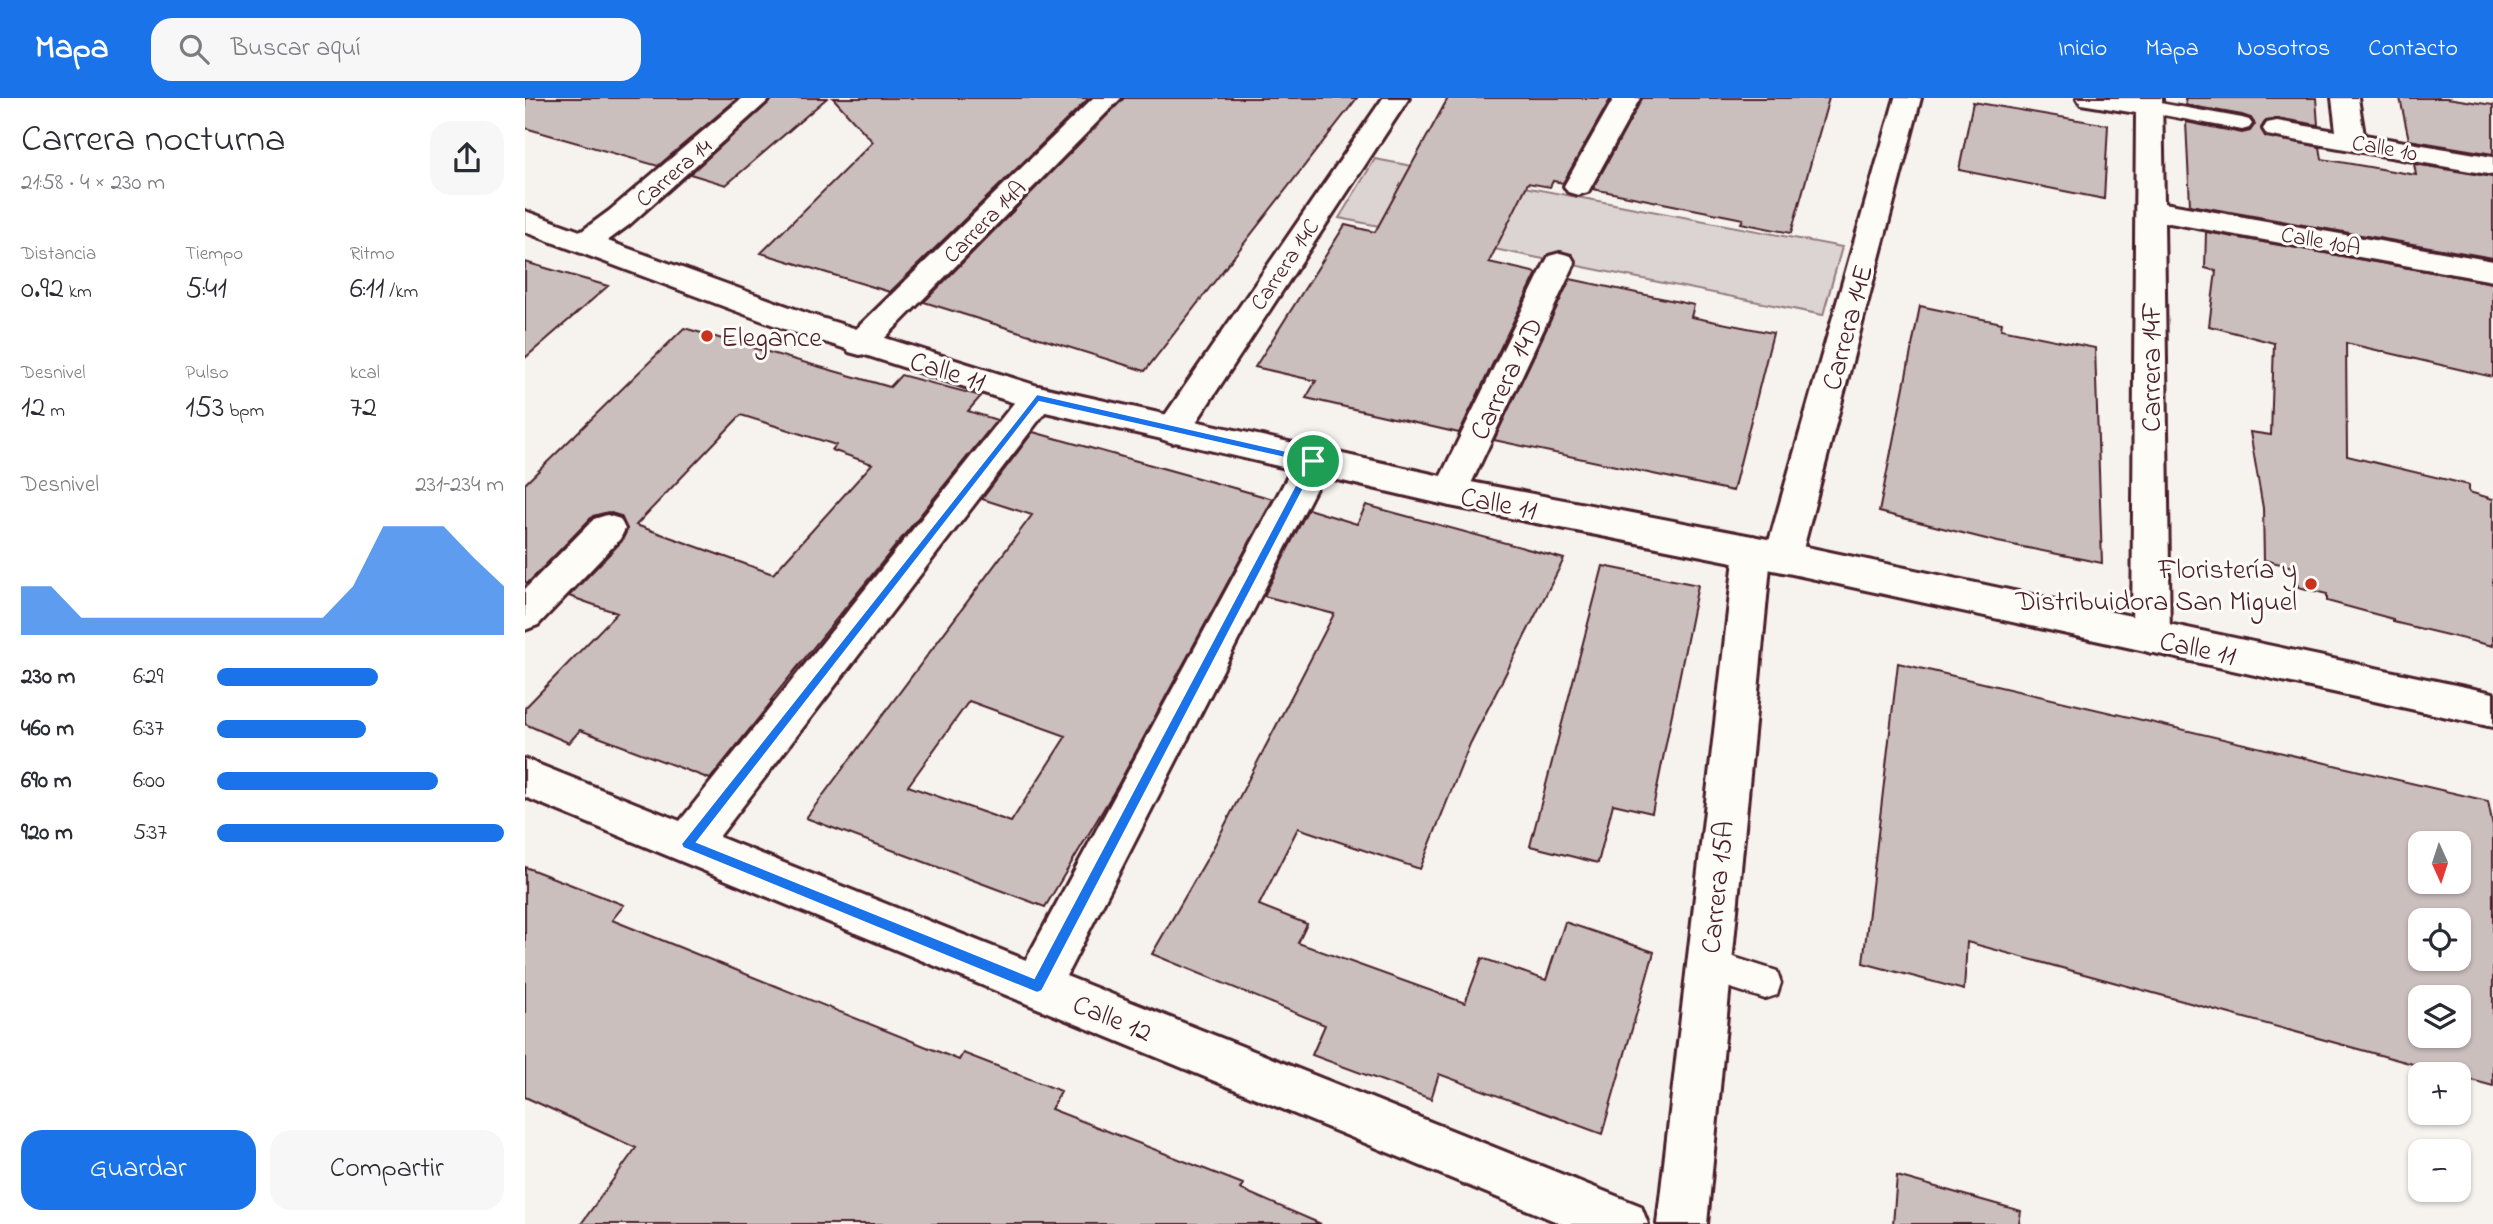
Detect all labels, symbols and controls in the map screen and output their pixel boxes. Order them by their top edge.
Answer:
search box [151,18,641,81]
text: Mapa [35,25,109,73]
icon: search [175,30,213,68]
text: Buscar aquí [231,30,361,68]
text: Inicio [2058,32,2107,67]
text: Mapa [2145,32,2199,67]
text: Nosotros [2237,32,2330,67]
text: Contacto [2368,32,2458,67]
text: Carrera nocturna [21,113,286,169]
button: share [430,121,504,195]
street label: Calle 10 [2349,127,2420,171]
street label: Carrera 14 [629,131,720,216]
text: 21:58 · 4 × 230 m [21,167,165,200]
street label: Carrera 14A [937,174,1035,272]
street label: Carrera 14C [1243,213,1329,318]
street label: Calle 10A [2278,219,2363,266]
text: Distancia [21,241,96,268]
text: Tiempo [185,241,243,268]
text: Ritmo [350,241,395,268]
street label: Carrera 14E [1813,260,1886,395]
text: 0.92 [21,268,64,312]
text: 5:41 [185,268,227,312]
text: 6:11 [350,268,385,312]
text: km [64,279,92,306]
text: /km [385,279,418,306]
street label: Carrera 14F [2133,302,2174,432]
street label: Carrera 14D [1461,311,1556,448]
place label: Elegance [721,319,822,360]
marker: Elegance [699,328,715,344]
street label: Calle 11 [904,342,990,404]
text: Desnivel [21,360,86,387]
text: Pulso [185,360,229,387]
text: kcal [350,360,380,387]
text: 12 [21,387,45,431]
text: 153 [185,387,224,431]
text: 72 [350,387,377,431]
text: m [45,398,65,425]
text: bpm [224,398,264,425]
pin [1283,431,1343,491]
icon: arrive [1294,442,1332,480]
text: Desnivel [21,469,99,502]
text: 231–234 m [415,469,504,502]
street label: Calle 11 [1456,478,1540,533]
place label: Floristería y Distribuidora San Miguel [2014,551,2297,624]
marker: Floristería y Distribuidora San Miguel [2303,576,2319,592]
street label: Calle 11 [2155,622,2239,679]
text: 230 m [21,661,75,694]
text: 6:29 [133,661,163,694]
text: 460 m [21,713,74,746]
text: 6:37 [133,713,164,746]
text: 690 m [21,765,72,798]
text: 6:00 [133,765,165,798]
text: 920 m [21,817,73,850]
text: 5:37 [133,817,167,850]
street label: Carrera 15A [1692,819,1747,956]
north arrow [2408,831,2471,894]
map controls [2408,831,2471,1202]
button: locate [2408,908,2471,971]
button: layers [2408,985,2471,1048]
street label: Calle 12 [1066,986,1158,1055]
button: + [2408,1062,2471,1125]
button: Guardar [21,1130,256,1210]
button: Compartir [270,1130,504,1210]
button: − [2408,1139,2471,1202]

